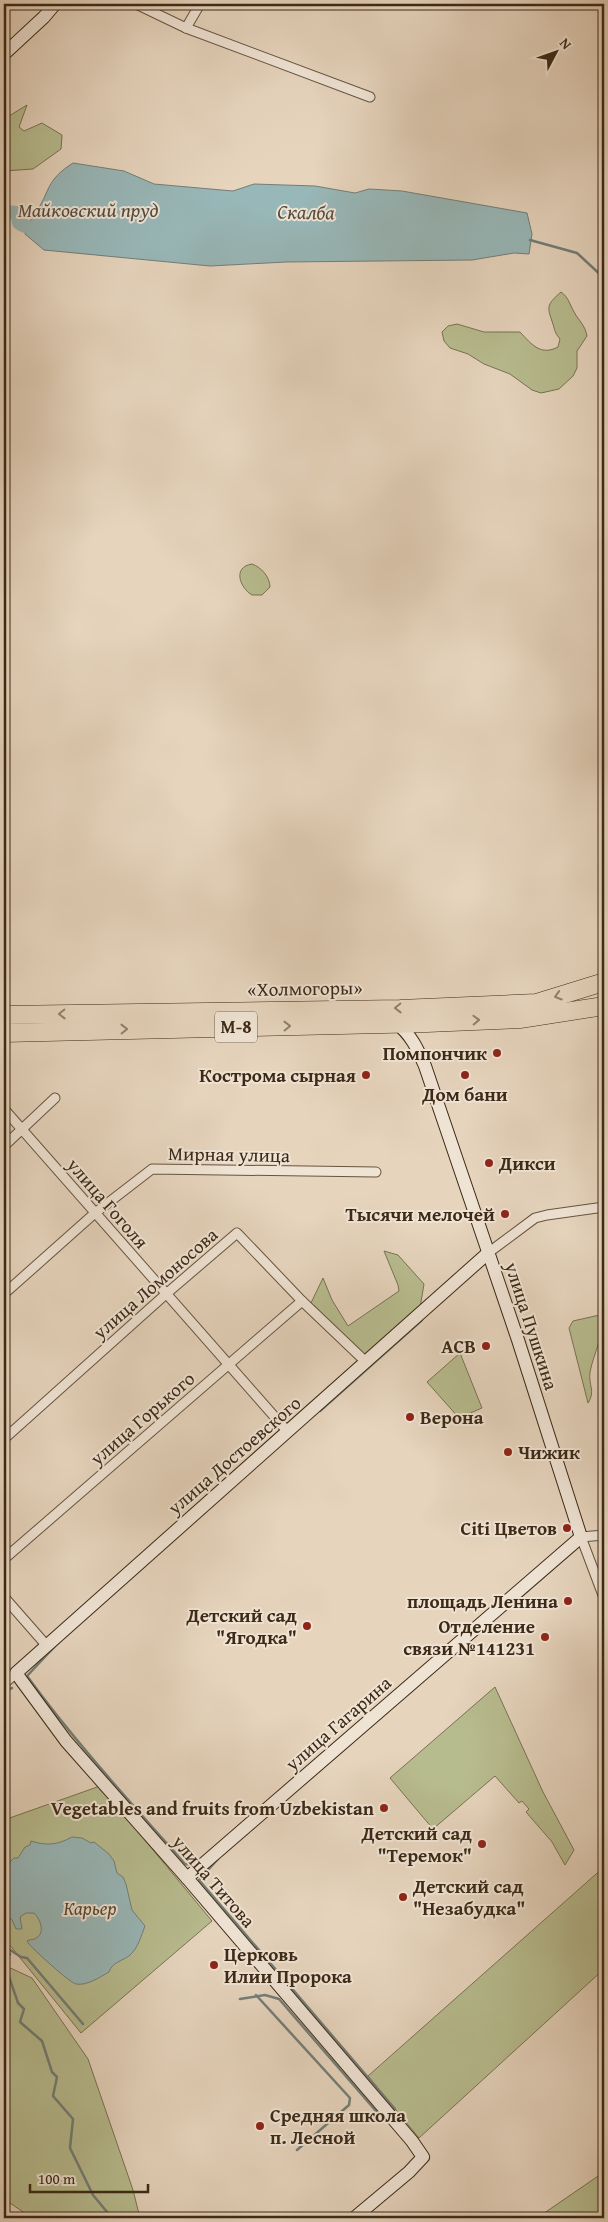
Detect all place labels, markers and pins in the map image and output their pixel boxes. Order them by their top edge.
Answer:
place label: Помпончик [383,1039,487,1067]
marker: Помпончик [491,1047,503,1059]
place label: Кострома сырная [199,1061,356,1089]
marker: Кострома сырная [360,1069,372,1081]
marker: Дом бани [459,1069,471,1081]
place label: Дом бани [421,1080,508,1108]
place label: Дикси [498,1149,556,1177]
marker: Дикси [483,1157,495,1169]
place label: Тысячи мелочей [345,1200,495,1228]
marker: Тысячи мелочей [499,1208,511,1220]
place label: АСВ [441,1332,476,1360]
marker: АСВ [480,1340,492,1352]
place label: Верона [420,1403,484,1431]
marker: Верона [404,1411,416,1423]
place label: Чижик [518,1438,580,1466]
marker: Чижик [502,1446,514,1458]
place label: Citi Цветов [460,1514,557,1542]
marker: Citi Цветов [561,1522,573,1534]
place label: площадь Ленина [407,1587,558,1615]
marker: площадь Ленина [562,1595,574,1607]
place label: Детский сад "Ягодка" [185,1601,297,1651]
place label: Отделение связи №141231 [403,1612,535,1662]
marker: Детский сад "Ягодка" [301,1620,313,1632]
marker: Отделение связи №141231 [539,1631,551,1643]
place label: Vegetables and fruits from Uzbekistan [51,1794,375,1822]
marker: Vegetables and fruits from Uzbekistan [378,1802,390,1814]
place label: Детский сад "Теремок" [360,1819,472,1869]
marker: Детский сад "Теремок" [476,1838,488,1850]
place label: Детский сад "Незабудка" [412,1872,525,1922]
marker: Детский сад "Незабудка" [397,1891,409,1903]
place label: Церковь Илии Пророка [224,1940,352,1990]
marker: Церковь Илии Пророка [208,1959,220,1971]
place label: Средняя школа п. Лесной [270,2101,406,2151]
marker: Средняя школа п. Лесной [254,2120,266,2132]

